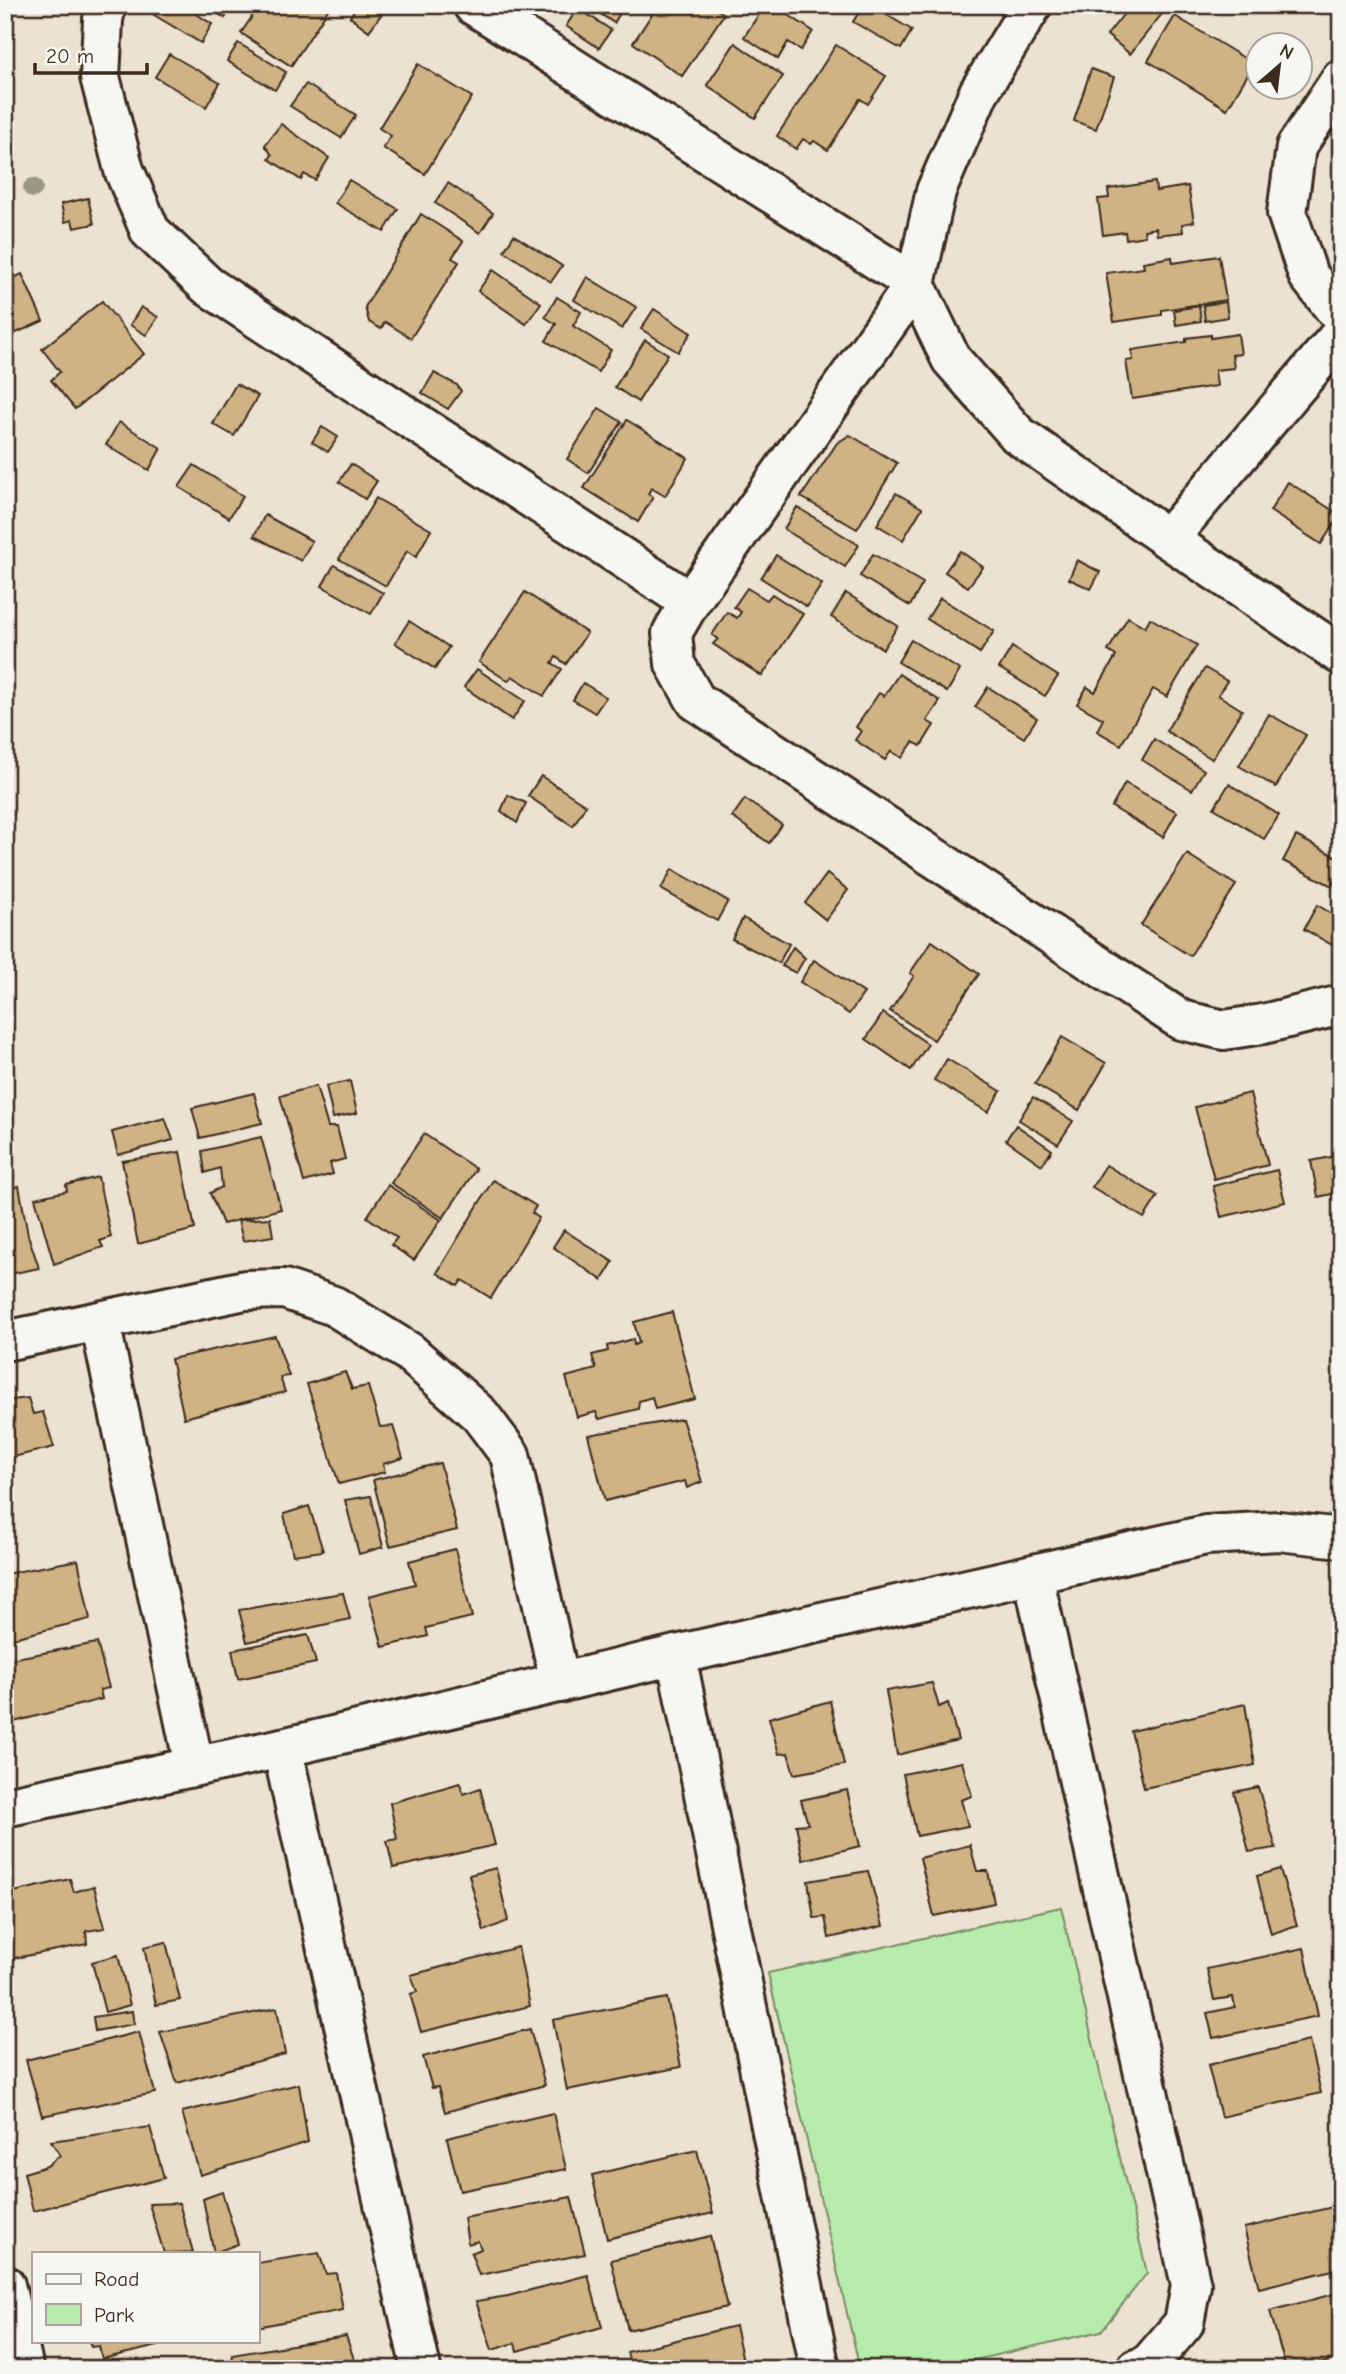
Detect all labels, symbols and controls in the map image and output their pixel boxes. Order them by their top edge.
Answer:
scale bar [35,32,147,76]
north arrow [1244,32,1314,102]
text: N [1276,39,1297,64]
text: 20 m [46,44,94,68]
legend [32,2252,259,2342]
text: Road [94,2267,139,2291]
text: Park [94,2303,134,2327]

